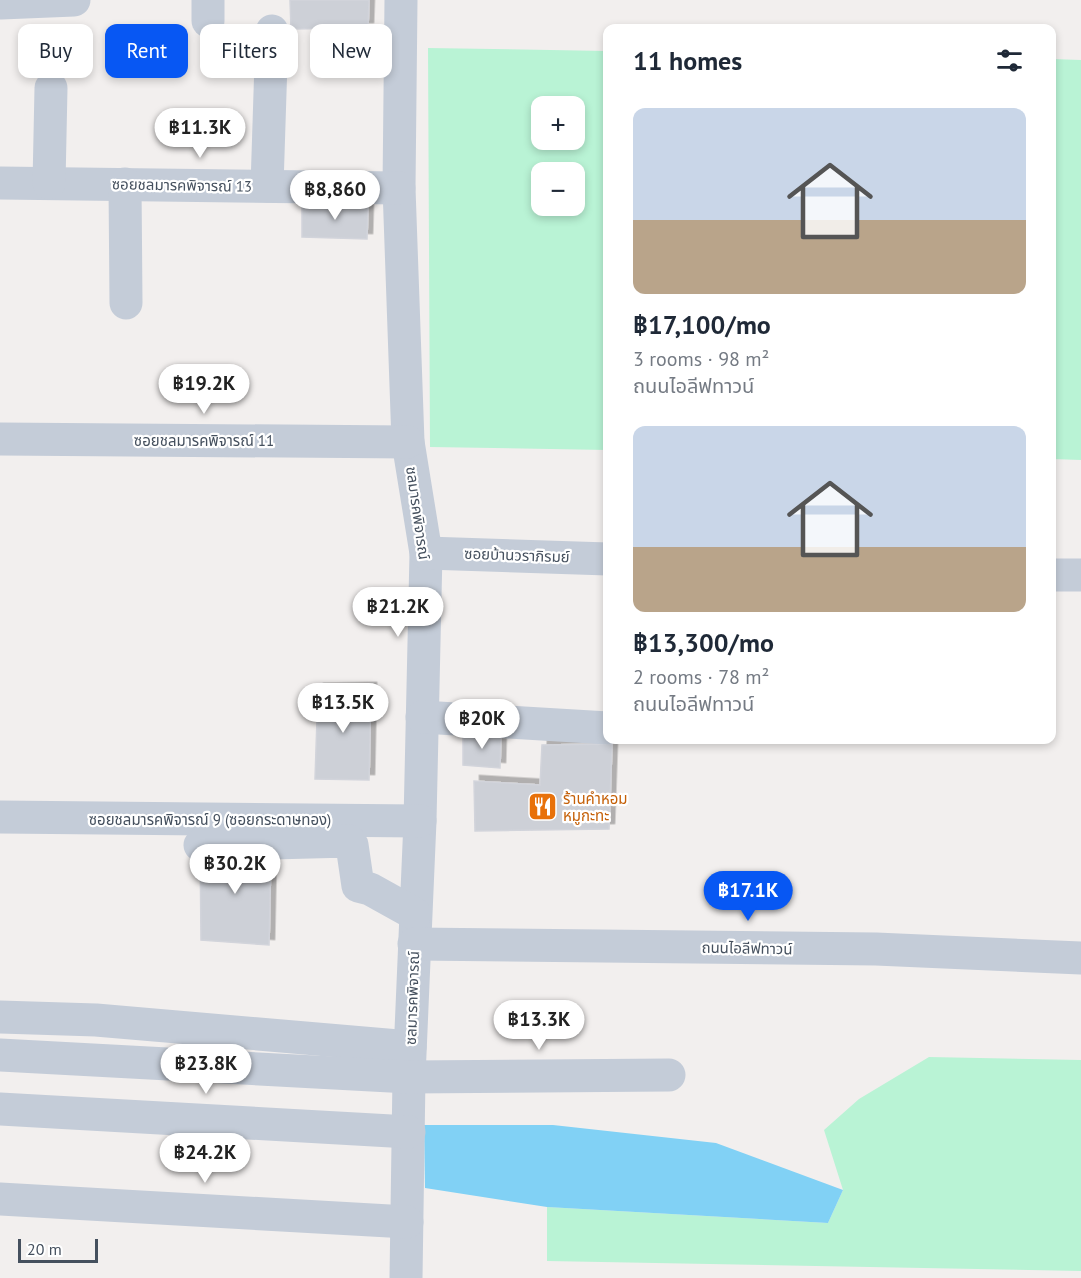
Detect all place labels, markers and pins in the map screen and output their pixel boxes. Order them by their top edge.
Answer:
pin: ฿11.3K [151,108,249,159]
pin: ฿8,860 [286,170,384,221]
pin: ฿19.2K [155,364,253,415]
pin: ฿21.2K [349,587,447,638]
pin: ฿13.5K [294,683,392,734]
pin: ฿20K [446,699,518,750]
place label: ร้านคำหอม หมูกะทะ [563,789,628,825]
restaurant icon: ร้านคำหอม หมูกะทะ [526,791,558,823]
pin: ฿30.2K [186,844,284,895]
pin: ฿17.1K [699,871,797,922]
pin: ฿13.3K [490,1000,588,1051]
pin: ฿23.8K [157,1044,255,1095]
pin: ฿24.2K [156,1133,254,1184]

